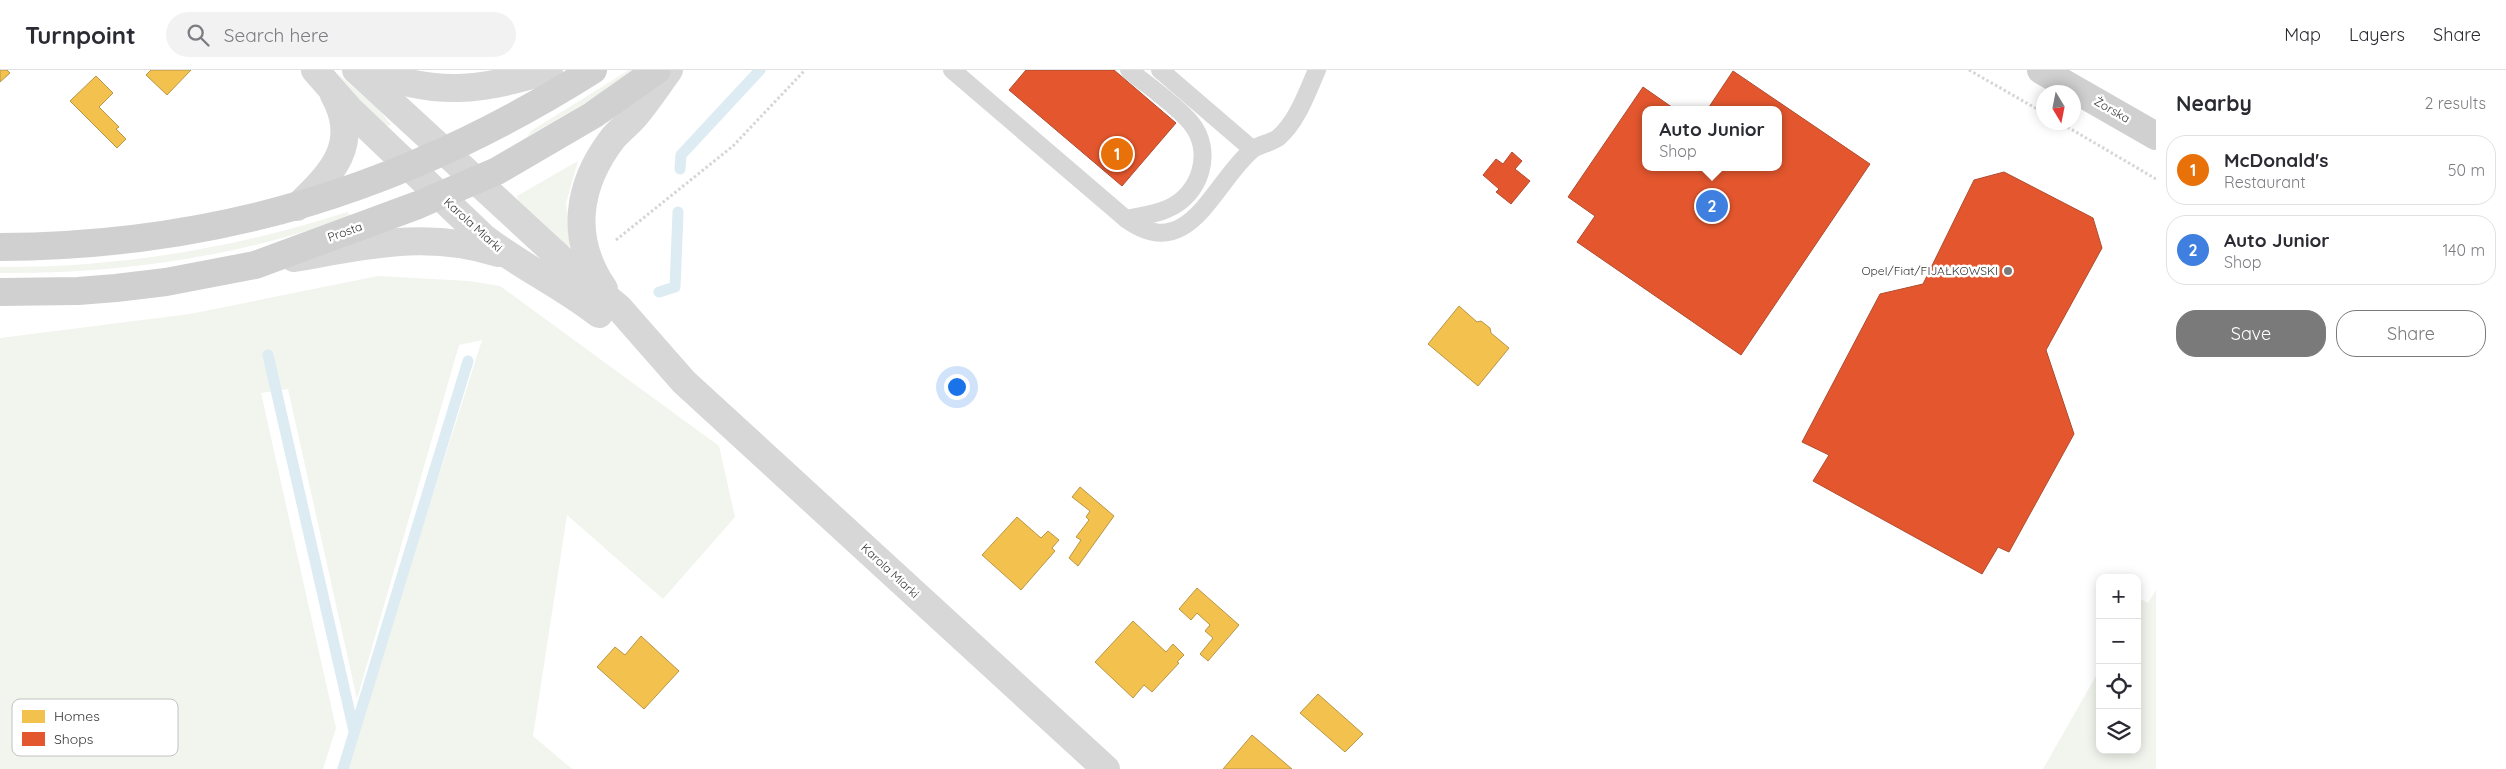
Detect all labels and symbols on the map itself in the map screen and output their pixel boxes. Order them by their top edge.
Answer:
north arrow [2036,85,2081,130]
street label: Żorska [2092,93,2133,126]
pin: 1 [1101,135,1133,173]
pin: 2 [1696,187,1728,225]
street label: Karola Miarki [441,194,506,255]
street label: Prosta [325,218,364,245]
place label: Opel/Fiat/FIJAŁKOWSKI [1861,263,1998,278]
marker: Opel/Fiat/FIJAŁKOWSKI [2002,265,2014,277]
your location [944,374,970,400]
street label: Karola Miarki [858,540,922,601]
legend [12,699,178,756]
text: Homes [54,707,100,725]
text: Shops [54,730,93,748]

